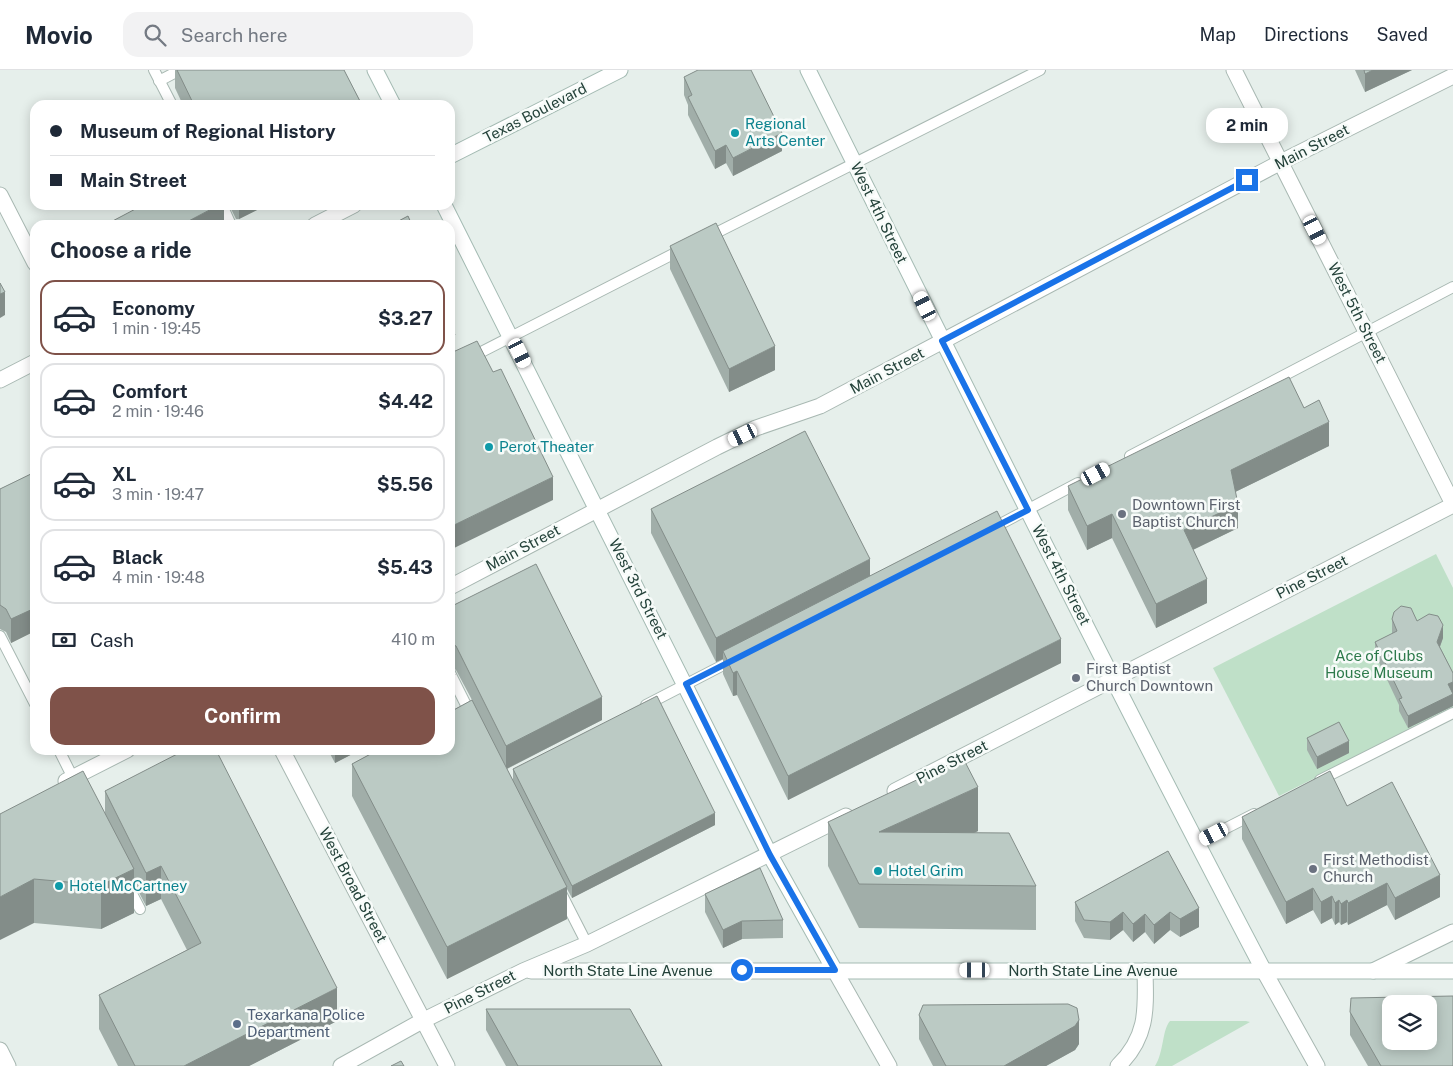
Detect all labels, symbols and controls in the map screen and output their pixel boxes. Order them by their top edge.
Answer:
search box [123,12,473,57]
text: Movio [25,21,93,49]
icon: search [141,21,169,49]
text: Search here [181,24,288,46]
text: Map [1199,24,1236,45]
text: Directions [1264,24,1349,45]
text: Saved [1377,24,1428,45]
street label: Texas Boulevard [480,79,589,146]
callout: 2 min [1206,108,1288,142]
place label: Regional Arts Center [745,115,826,149]
text: 2 min [1226,116,1268,135]
text: Museum of Regional History [80,120,336,142]
street label: Main Street [1272,120,1352,173]
marker: Regional Arts Center [729,127,741,139]
street label: West 4th Street [848,159,911,266]
text: Main Street [80,169,187,191]
route end [1236,169,1258,191]
car [1301,213,1328,247]
text: Choose a ride [50,237,192,263]
street label: West 5th Street [1325,260,1390,366]
car [911,289,938,323]
icon: car [52,295,97,340]
text: Economy [112,297,195,319]
text: $3.27 [378,307,433,329]
text: 1 min · 19:45 [112,319,201,338]
car [506,336,533,370]
street label: Main Street [847,344,927,397]
icon: car [52,378,97,423]
text: Comfort [112,380,188,402]
text: $4.42 [378,390,433,412]
text: 2 min · 19:46 [112,402,204,421]
car [726,422,759,448]
place label: Perot Theater [499,438,594,455]
marker: Perot Theater [483,441,495,453]
car [1079,460,1112,488]
icon: car [52,461,97,506]
text: XL [112,463,137,485]
text: $5.56 [377,473,433,495]
text: 3 min · 19:47 [112,485,204,504]
place label: Downtown First Baptist Church [1132,496,1241,530]
marker: Downtown First Baptist Church [1116,508,1128,520]
street label: Main Street [483,521,563,574]
street label: West 4th Street [1029,522,1094,628]
street label: West 3rd Street [606,536,671,642]
icon: car [52,544,97,589]
text: Black [112,546,163,568]
street label: Pine Street [1273,551,1350,602]
text: $5.43 [377,556,433,578]
text: 4 min · 19:48 [112,568,205,587]
icon: cash [50,626,78,654]
text: Cash [90,629,134,651]
text: 410 m [391,630,435,649]
park label: Ace of Clubs House Museum [1325,647,1433,681]
place label: First Baptist Church Downtown [1086,660,1213,694]
marker: First Baptist Church Downtown [1070,672,1082,684]
button: Confirm [50,687,435,745]
street label: Pine Street [913,736,990,787]
car [1197,821,1230,847]
street label: West Broad Street [316,824,391,945]
place label: First Methodist Church [1323,851,1429,885]
place label: Hotel Grim [888,862,964,879]
marker: First Methodist Church [1307,863,1319,875]
marker: Hotel Grim [872,865,884,877]
place label: Hotel McCartney [69,877,187,894]
marker: Hotel McCartney [53,880,65,892]
route start [731,959,753,981]
street label: North State Line Avenue [543,962,713,979]
street label: North State Line Avenue [1008,962,1178,979]
car [960,963,990,978]
street label: Pine Street [441,966,518,1017]
map controls [1382,995,1437,1050]
button: layers [1382,995,1437,1050]
place label: Texarkana Police Department [247,1006,365,1040]
marker: Texarkana Police Department [231,1018,243,1030]

